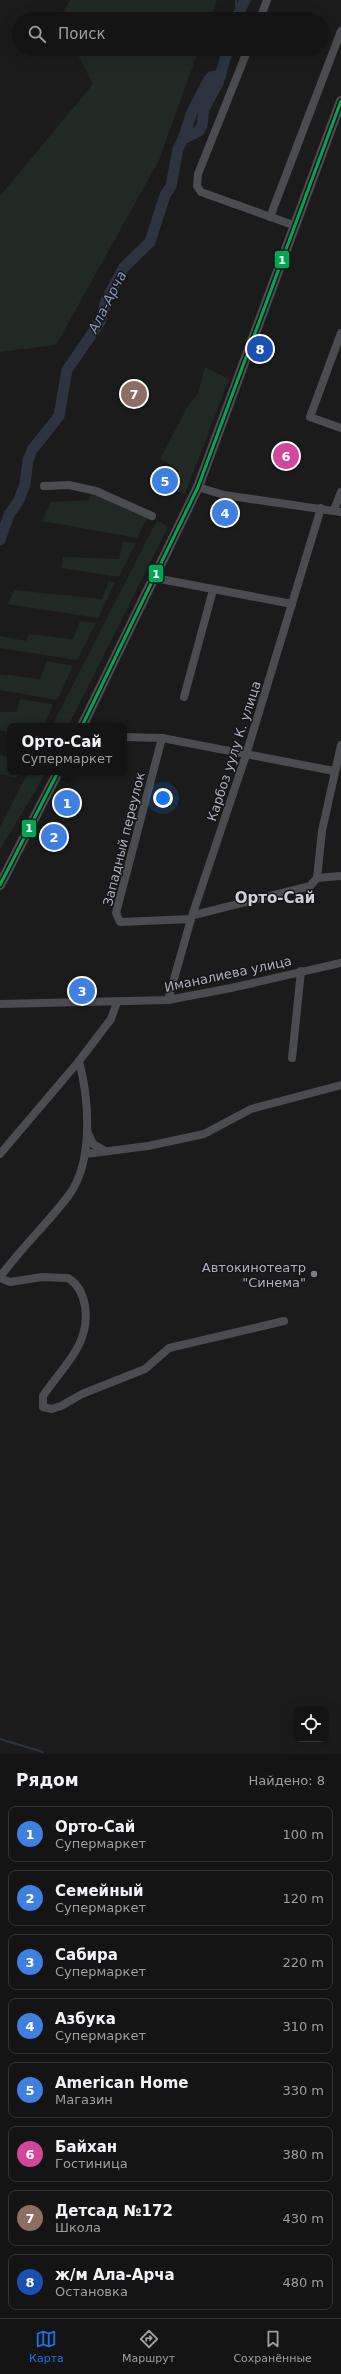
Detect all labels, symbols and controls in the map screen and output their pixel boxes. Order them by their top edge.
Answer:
search box [12,12,329,56]
icon: search [26,23,48,45]
text: Поиск [58,25,106,43]
line badge: 1 [274,250,290,269]
text: 1 [278,254,286,267]
water label: Ала-Арча [84,268,129,337]
pin: 8 [247,334,273,364]
pin: 7 [121,379,147,409]
pin: 6 [273,441,299,471]
pin: 5 [152,466,178,496]
pin: 4 [212,498,238,528]
line badge: 1 [148,564,164,583]
text: 1 [152,568,160,581]
street label: Карбоз уулу К. улица [204,679,264,823]
popup [7,723,127,775]
text: Орто-Сай [22,733,102,751]
text: Супермаркет [22,751,112,766]
street label: Западный переулок [100,770,148,908]
pin: 1 [54,788,80,818]
your location [153,788,173,808]
line badge: 1 [21,819,37,838]
text: 1 [25,822,33,835]
pin: 2 [41,822,67,852]
district label: Орто-Сай [235,889,315,907]
street label: Иманалиева улица [163,953,293,995]
pin: 3 [69,976,95,1006]
place label: Автокинотеатр "Синема" [202,1260,306,1290]
marker: Автокинотеатр "Синема" [309,1269,319,1279]
map controls [293,1706,329,1742]
button: locate [293,1706,329,1742]
text: Рядом [16,1770,79,1790]
text: Найдено: 8 [249,1773,325,1788]
text: Орто-Сай [55,1818,135,1836]
text: 1 [25,1827,35,1842]
text: 100 m [282,1827,324,1842]
text: Супермаркет [55,1836,146,1851]
text: Семейный [55,1882,144,1900]
text: 2 [25,1891,35,1906]
text: 120 m [282,1891,324,1906]
text: Супермаркет [55,1900,146,1915]
text: Сабира [55,1946,118,1964]
text: 3 [25,1955,35,1970]
text: 220 m [282,1955,324,1970]
text: Супермаркет [55,1964,146,1979]
text: Азбука [55,2010,116,2028]
text: 4 [25,2019,35,2034]
text: 310 m [282,2019,324,2034]
text: Супермаркет [55,2028,146,2043]
text: American Home [55,2074,189,2092]
text: 5 [25,2083,35,2098]
text: 330 m [282,2083,324,2098]
text: Магазин [55,2092,113,2107]
text: Байхан [55,2138,117,2156]
text: 6 [25,2147,35,2162]
text: 380 m [282,2147,324,2162]
text: Гостиница [55,2156,128,2171]
text: Детсад №172 [55,2202,173,2220]
text: 7 [25,2211,35,2226]
text: 430 m [282,2211,324,2226]
text: Школа [55,2220,101,2235]
text: ж/м Ала-Арча [55,2266,175,2284]
text: 8 [25,2275,35,2290]
text: 480 m [282,2275,324,2290]
text: Остановка [55,2284,128,2299]
tab: Карта [29,2328,64,2365]
tab: Маршрут [122,2328,175,2365]
tab: Сохранённые [233,2328,312,2365]

